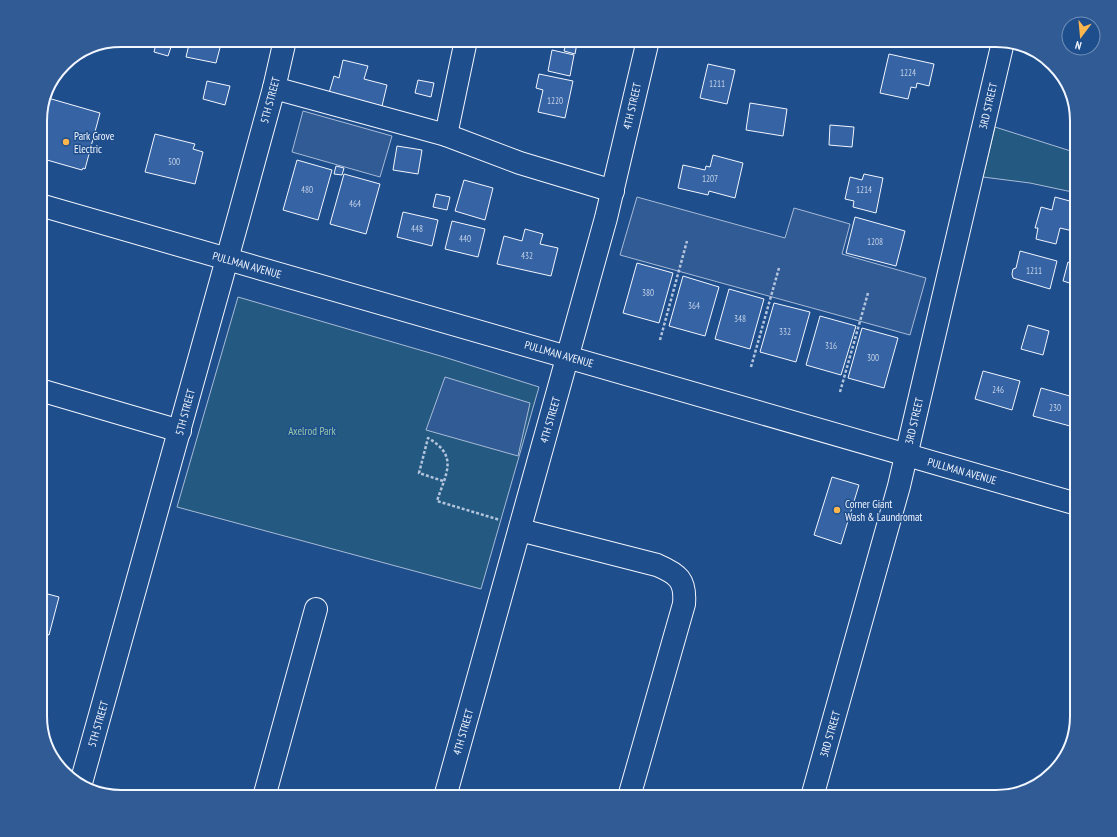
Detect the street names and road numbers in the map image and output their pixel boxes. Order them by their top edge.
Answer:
street label: 5TH STREET [257,75,283,125]
street label: 4TH STREET [620,81,644,131]
street label: 3RD STREET [976,81,1000,131]
street label: PULLMAN AVENUE [211,248,283,282]
street label: PULLMAN AVENUE [523,337,595,371]
street label: 5TH STREET [172,387,198,437]
street label: 4TH STREET [537,395,563,445]
street label: 3RD STREET [902,396,926,446]
street label: PULLMAN AVENUE [926,454,998,488]
street label: 5TH STREET [85,699,111,749]
street label: 4TH STREET [450,707,476,757]
street label: 3RD STREET [817,709,843,759]

